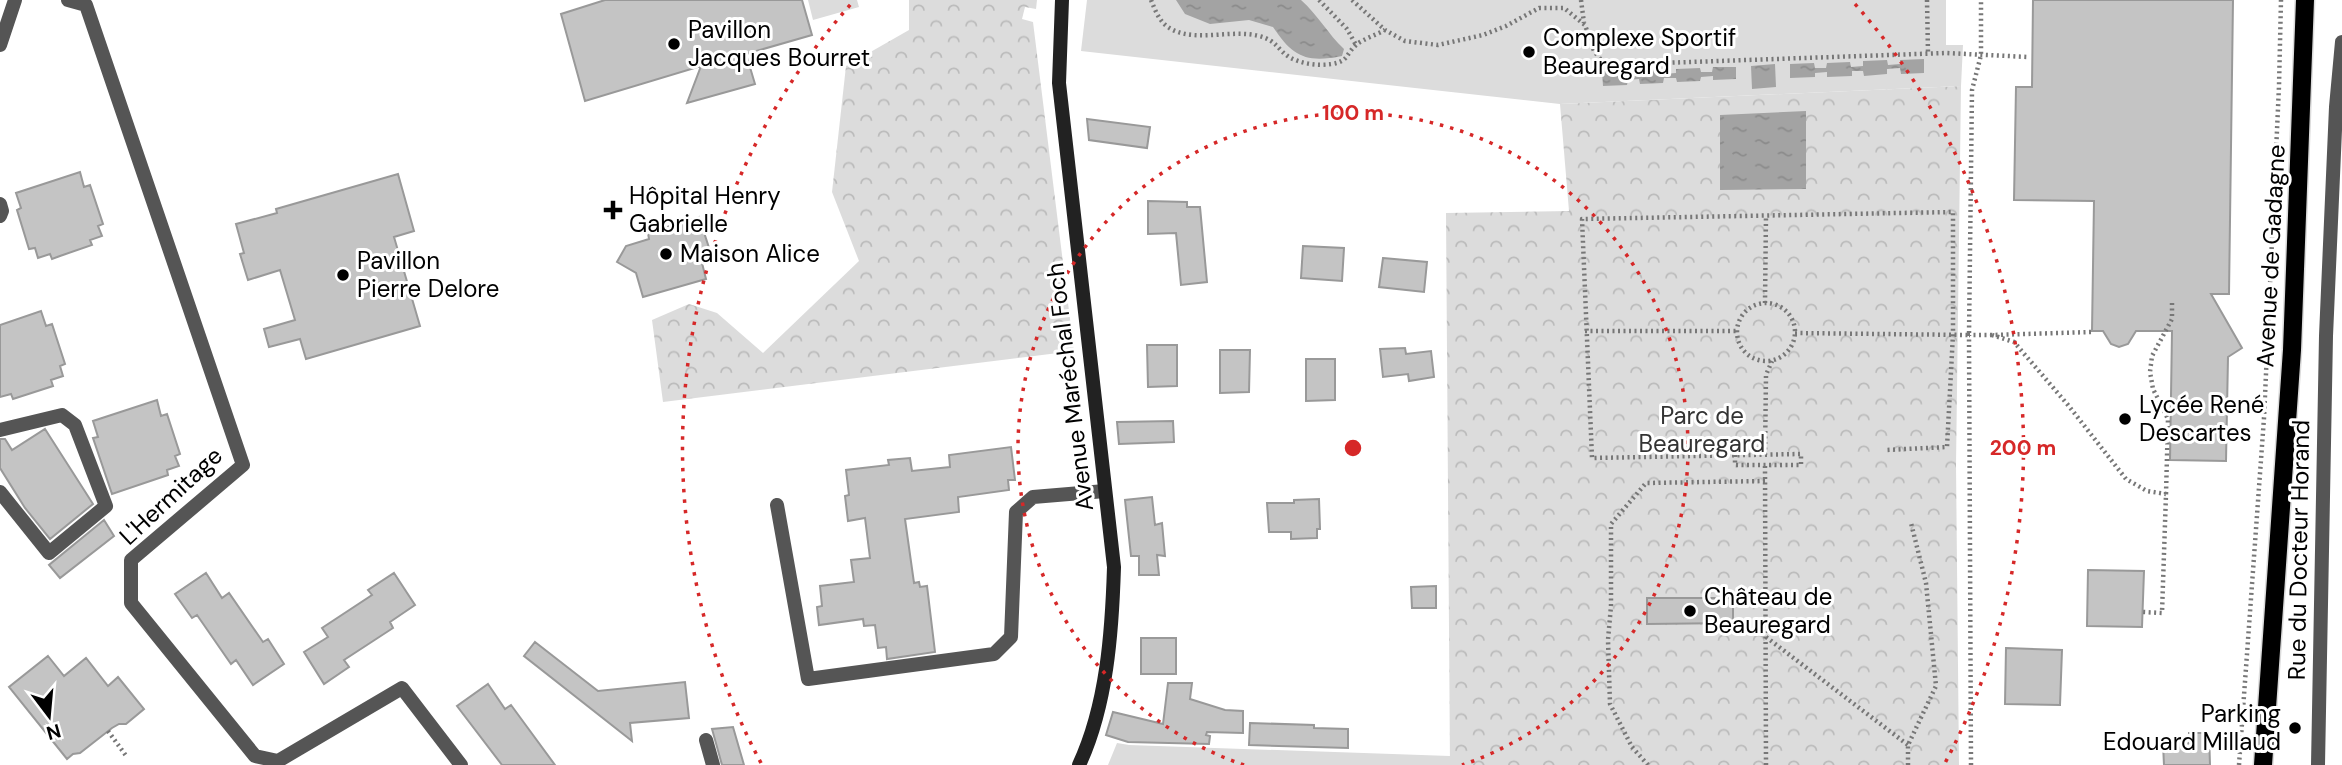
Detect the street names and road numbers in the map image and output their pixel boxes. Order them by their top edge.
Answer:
street label: Avenue de Gadagne [2249,144,2292,368]
street label: Avenue Maréchal Foch [1039,261,1100,513]
street label: Rue du Docteur Horand [2281,420,2316,680]
street label: L'Hermitage [113,440,229,551]

